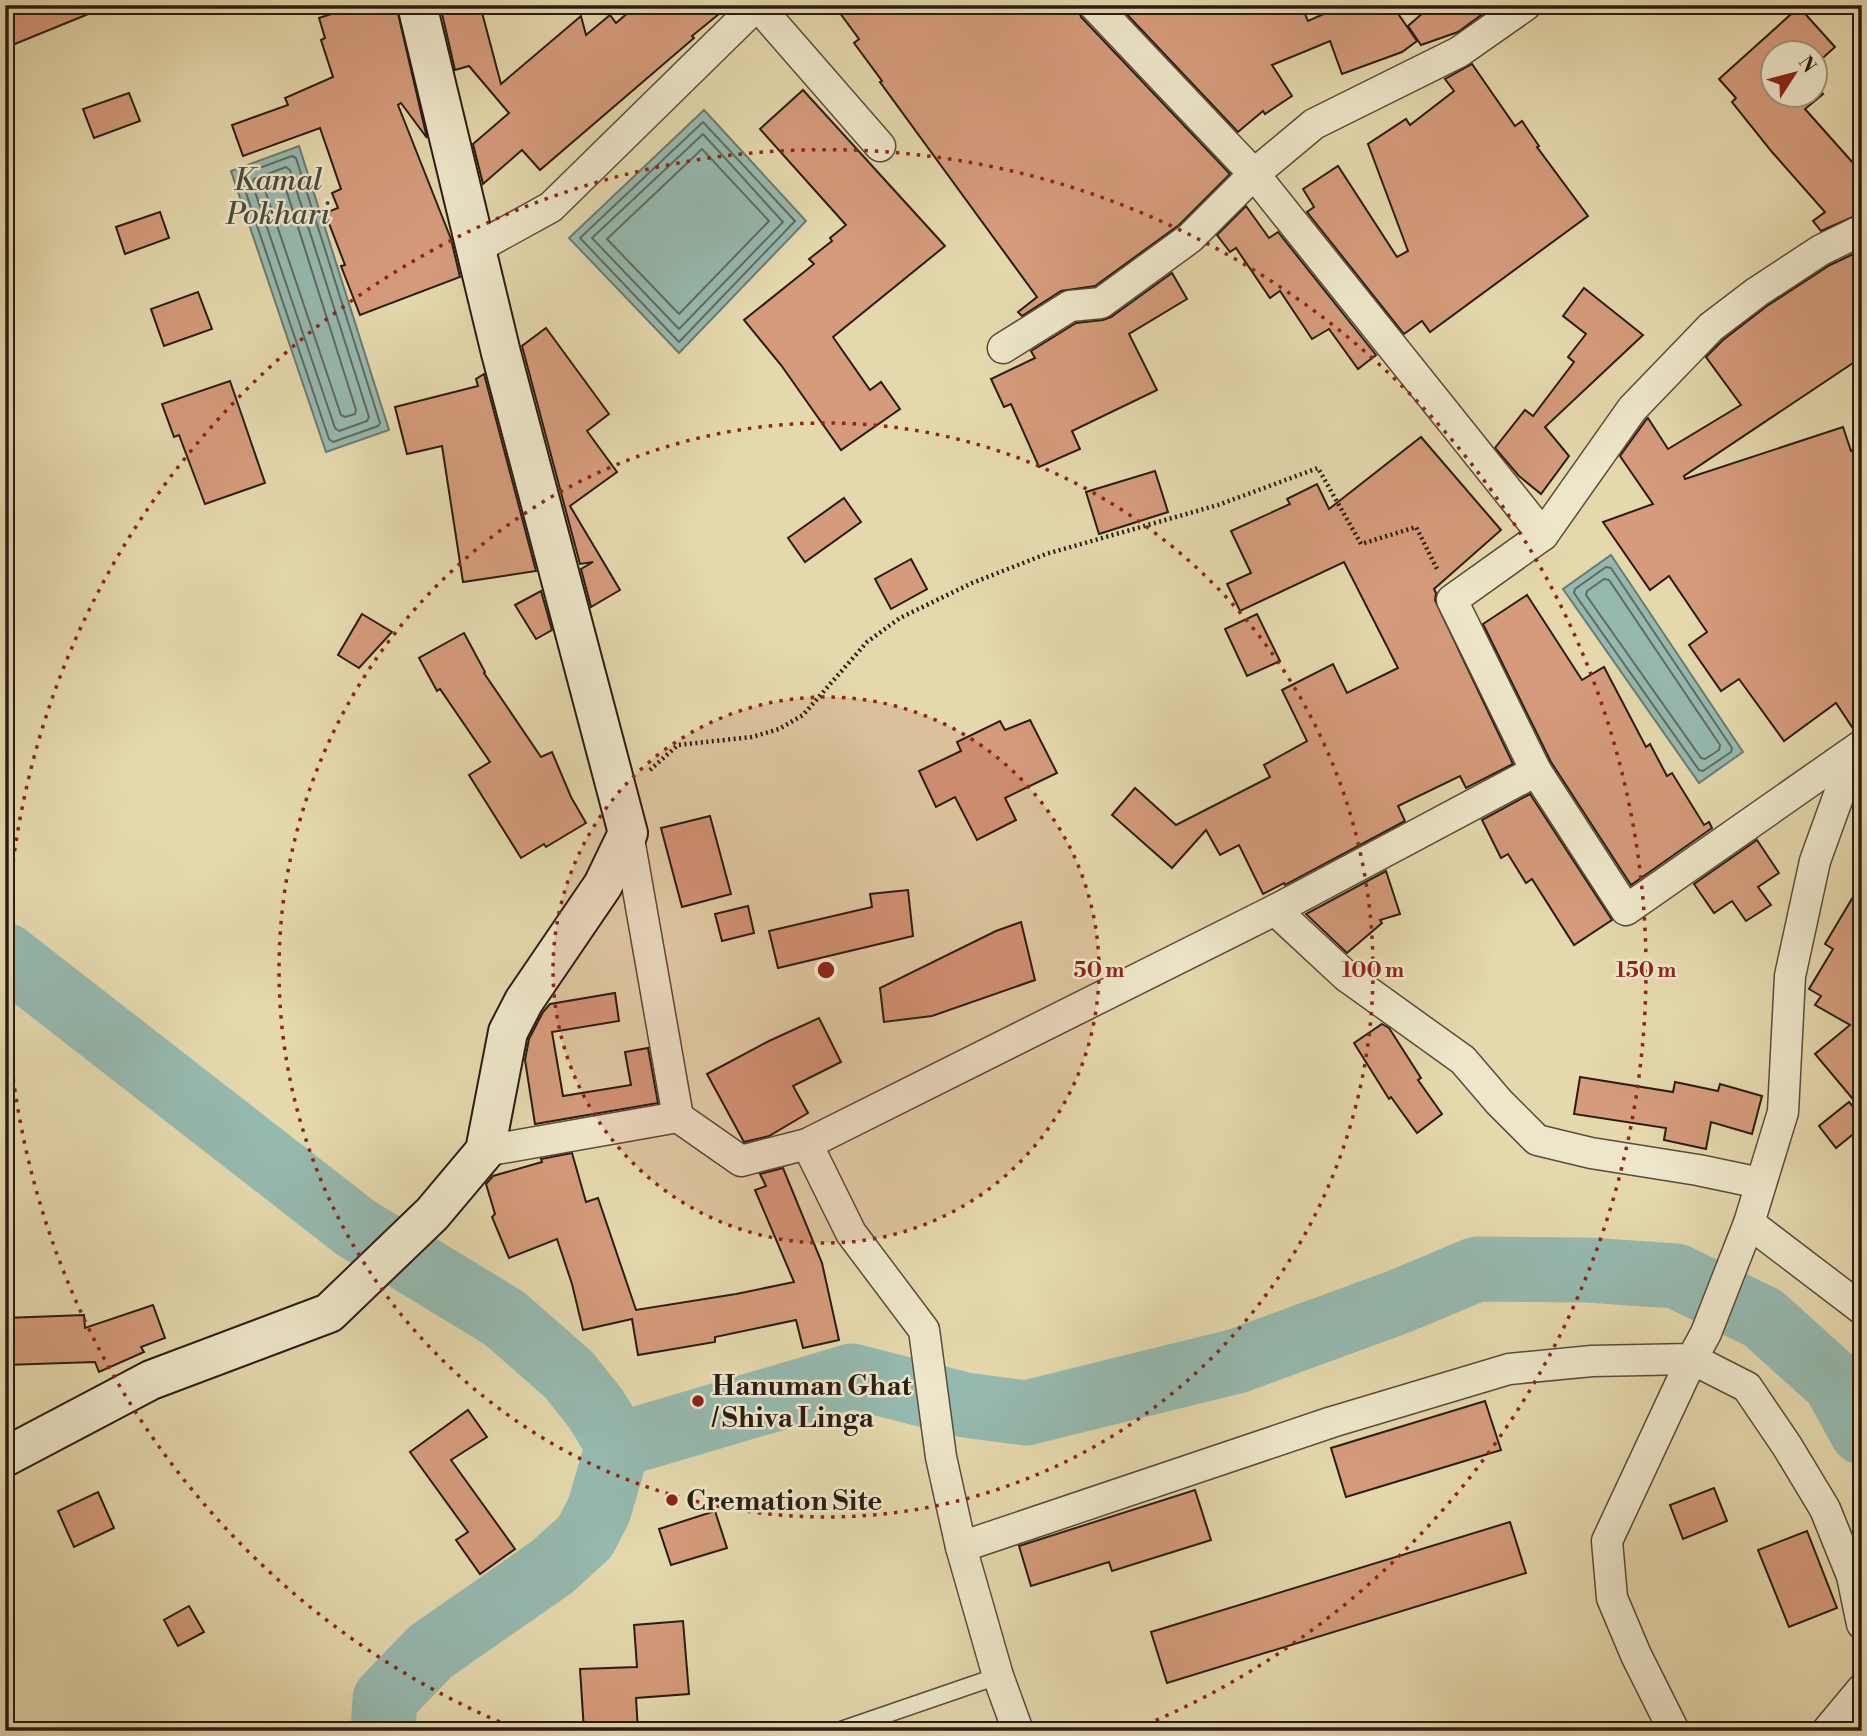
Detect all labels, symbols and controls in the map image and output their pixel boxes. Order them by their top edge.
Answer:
north arrow [1758,38,1828,108]
text: N [1793,51,1821,78]
water label: Kamal Pokhari [225,162,331,234]
centre of rings [814,958,838,982]
text: 50 m [1074,958,1124,984]
text: 100 m [1342,958,1404,984]
text: 150 m [1616,958,1676,984]
place label: Hanuman Ghat / Shiva Linga [711,1369,913,1436]
marker: Hanuman Ghat / Shiva Linga [690,1393,706,1409]
place label: Cremation Site [686,1484,882,1519]
marker: Cremation Site [664,1492,680,1508]

